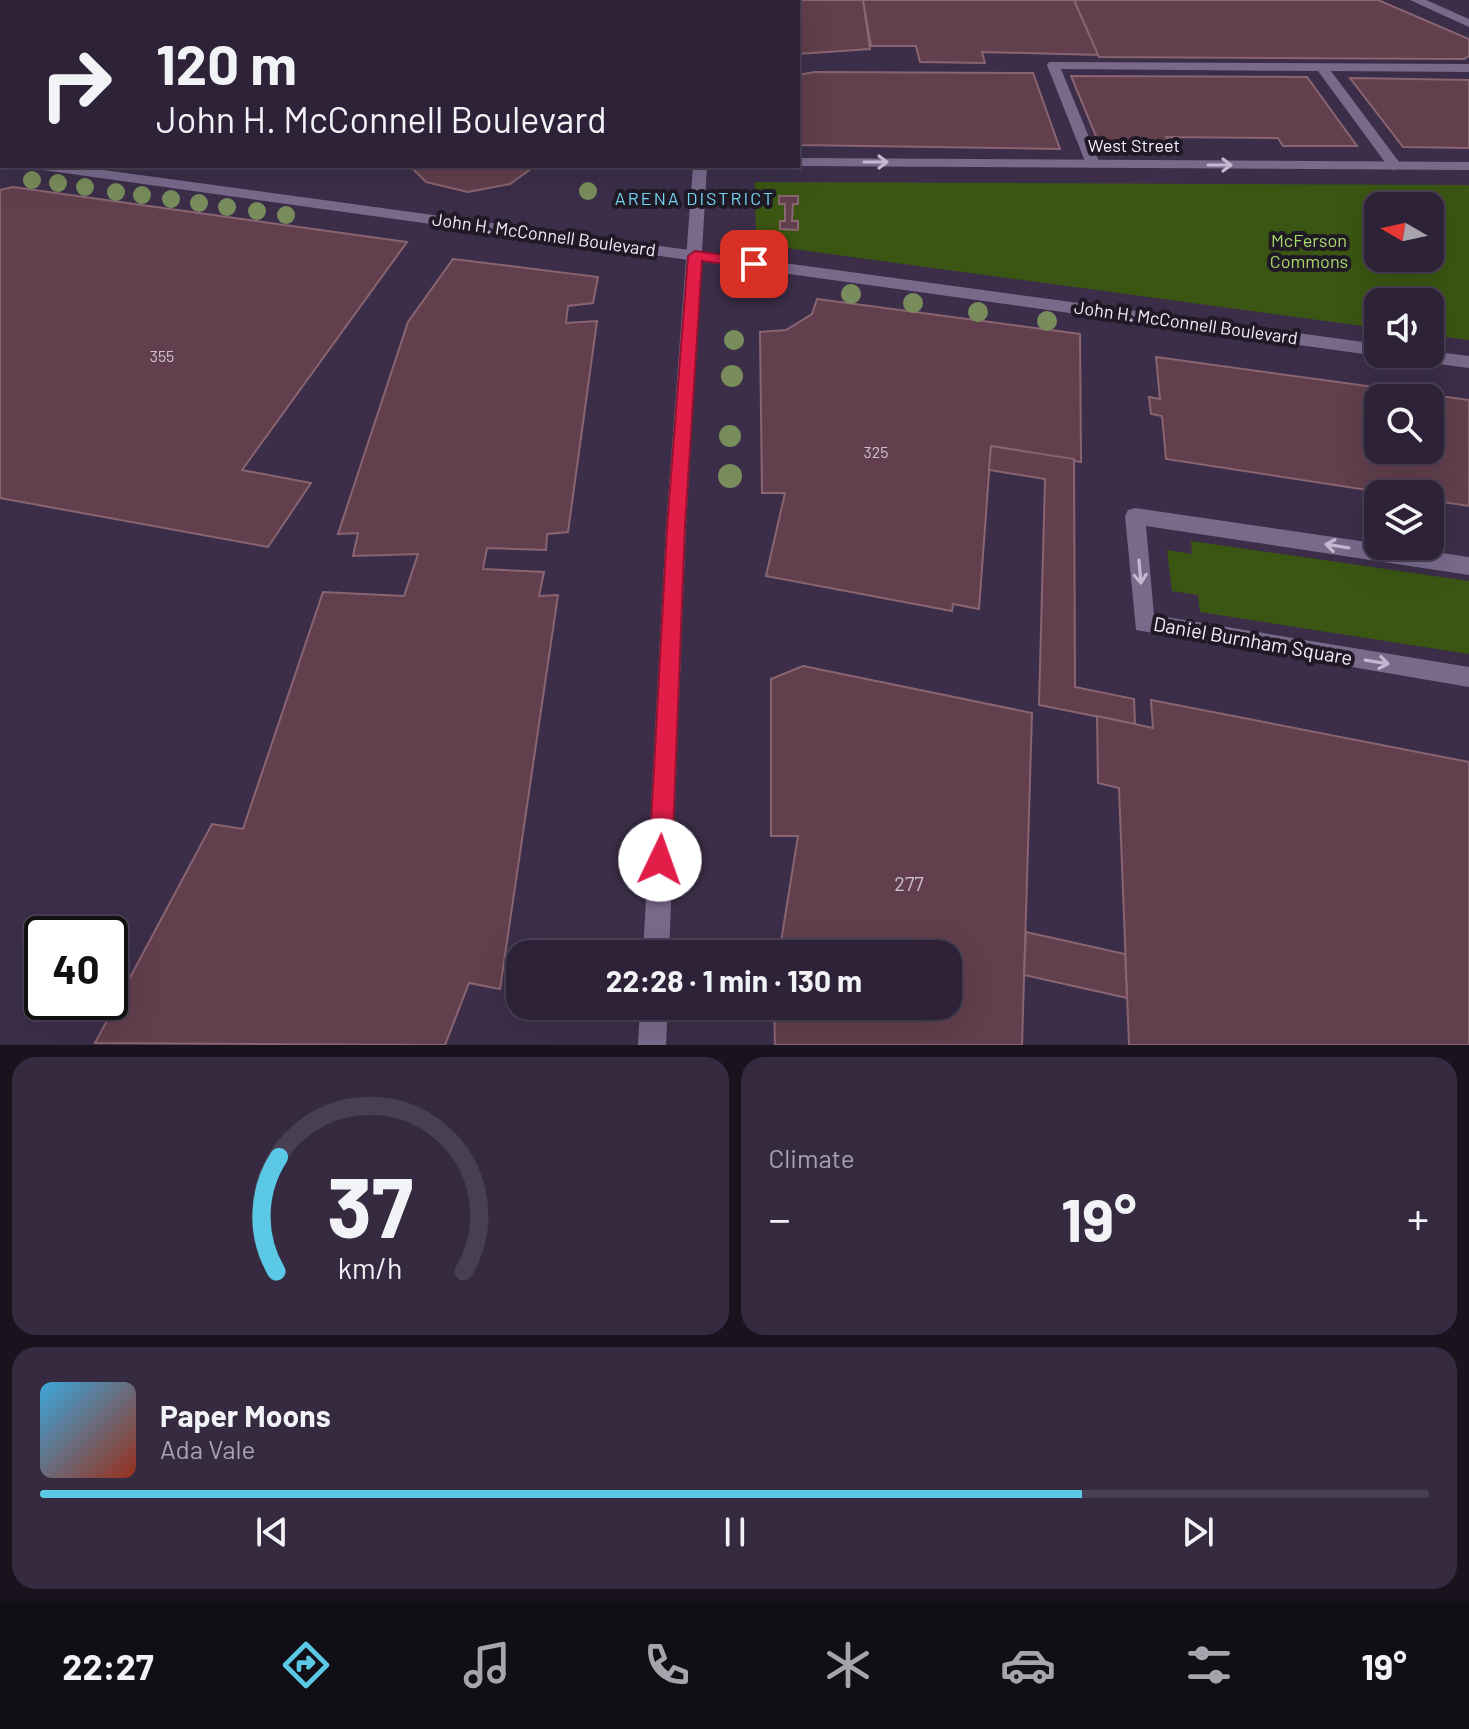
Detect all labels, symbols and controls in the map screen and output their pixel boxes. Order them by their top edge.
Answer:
text: 120 m [156,29,297,96]
icon: right [24,32,128,136]
text: John H. McConnell Boulevard [156,97,607,140]
street label: West Street [1088,134,1180,156]
one-way arrow [862,155,889,170]
one-way arrow [1206,157,1233,173]
district label: ARENA DISTRICT [615,187,775,209]
north arrow [1364,192,1444,272]
map controls [1364,192,1444,560]
street label: John H. McConnell Boulevard [431,207,657,261]
park label: McFerson Commons [1270,229,1348,272]
pin [720,230,788,298]
icon: arrive [732,242,776,286]
button: sound [1364,288,1444,368]
street label: John H. McConnell Boulevard [1073,295,1299,349]
house number: 355 [150,346,174,365]
button: search [1364,384,1444,464]
house number: 325 [863,442,889,461]
button: layers [1364,480,1444,560]
one-way arrow [1324,538,1350,553]
one-way arrow [1133,558,1148,585]
street label: Daniel Burnham Square [1152,611,1355,669]
one-way arrow [1364,655,1390,670]
position arrow [618,818,702,902]
house number: 277 [894,871,924,895]
speed limit sign: 40 [24,916,128,1020]
text: 22:28 · 1 min · 130 m [606,962,862,998]
text: Climate [769,1142,855,1173]
text: 37 [327,1155,413,1255]
text: 19° [1061,1182,1137,1254]
text: − [769,1191,791,1244]
text: + [1407,1191,1429,1244]
text: km/h [338,1250,403,1285]
text: Paper Moons [160,1397,331,1433]
text: Ada Vale [160,1433,255,1464]
icon: previous [250,1510,294,1554]
icon: pause [713,1510,757,1554]
icon: next [1176,1510,1220,1554]
icon: directions [278,1637,334,1693]
icon: music [459,1637,515,1693]
icon: phone [639,1637,695,1693]
icon: climate [820,1637,876,1693]
icon: car [1000,1637,1056,1693]
icon: filters [1181,1637,1237,1693]
text: 22:27 [62,1644,154,1687]
text: 19° [1361,1644,1407,1687]

